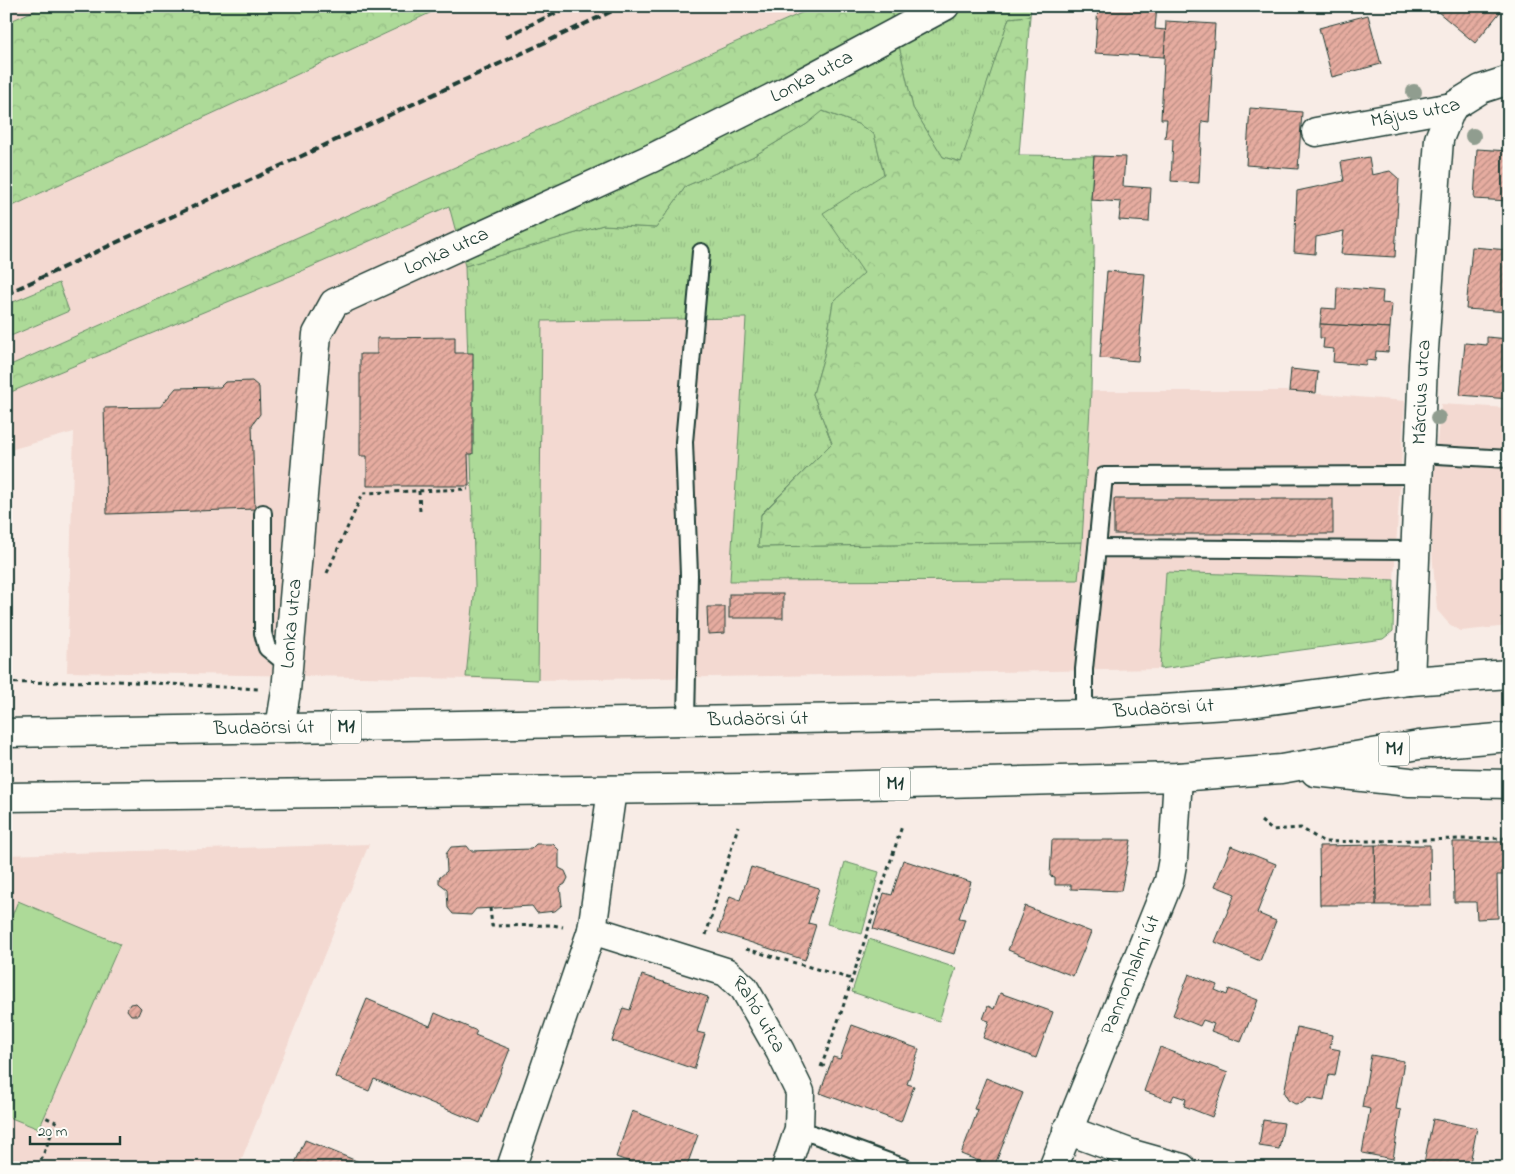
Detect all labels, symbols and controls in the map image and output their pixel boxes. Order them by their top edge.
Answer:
street label: Lonka utca [766,43,859,111]
street label: Május utca [1368,90,1466,136]
street label: Lonka utca [400,220,494,284]
street label: Március utca [1405,339,1439,445]
street label: Lonka utca [273,578,310,670]
street label: Budaörsi út [1112,691,1215,727]
street label: Budaörsi út [706,704,809,735]
road number: M1 [331,710,361,744]
street label: Budaörsi út [212,713,315,744]
road number: M1 [1379,732,1409,766]
road number: M1 [880,768,910,801]
street label: Pannonhalmi út [1094,911,1168,1040]
street label: Rahó utca [726,969,793,1058]
scale bar [30,1114,120,1146]
text: 20 m [38,1121,68,1143]

